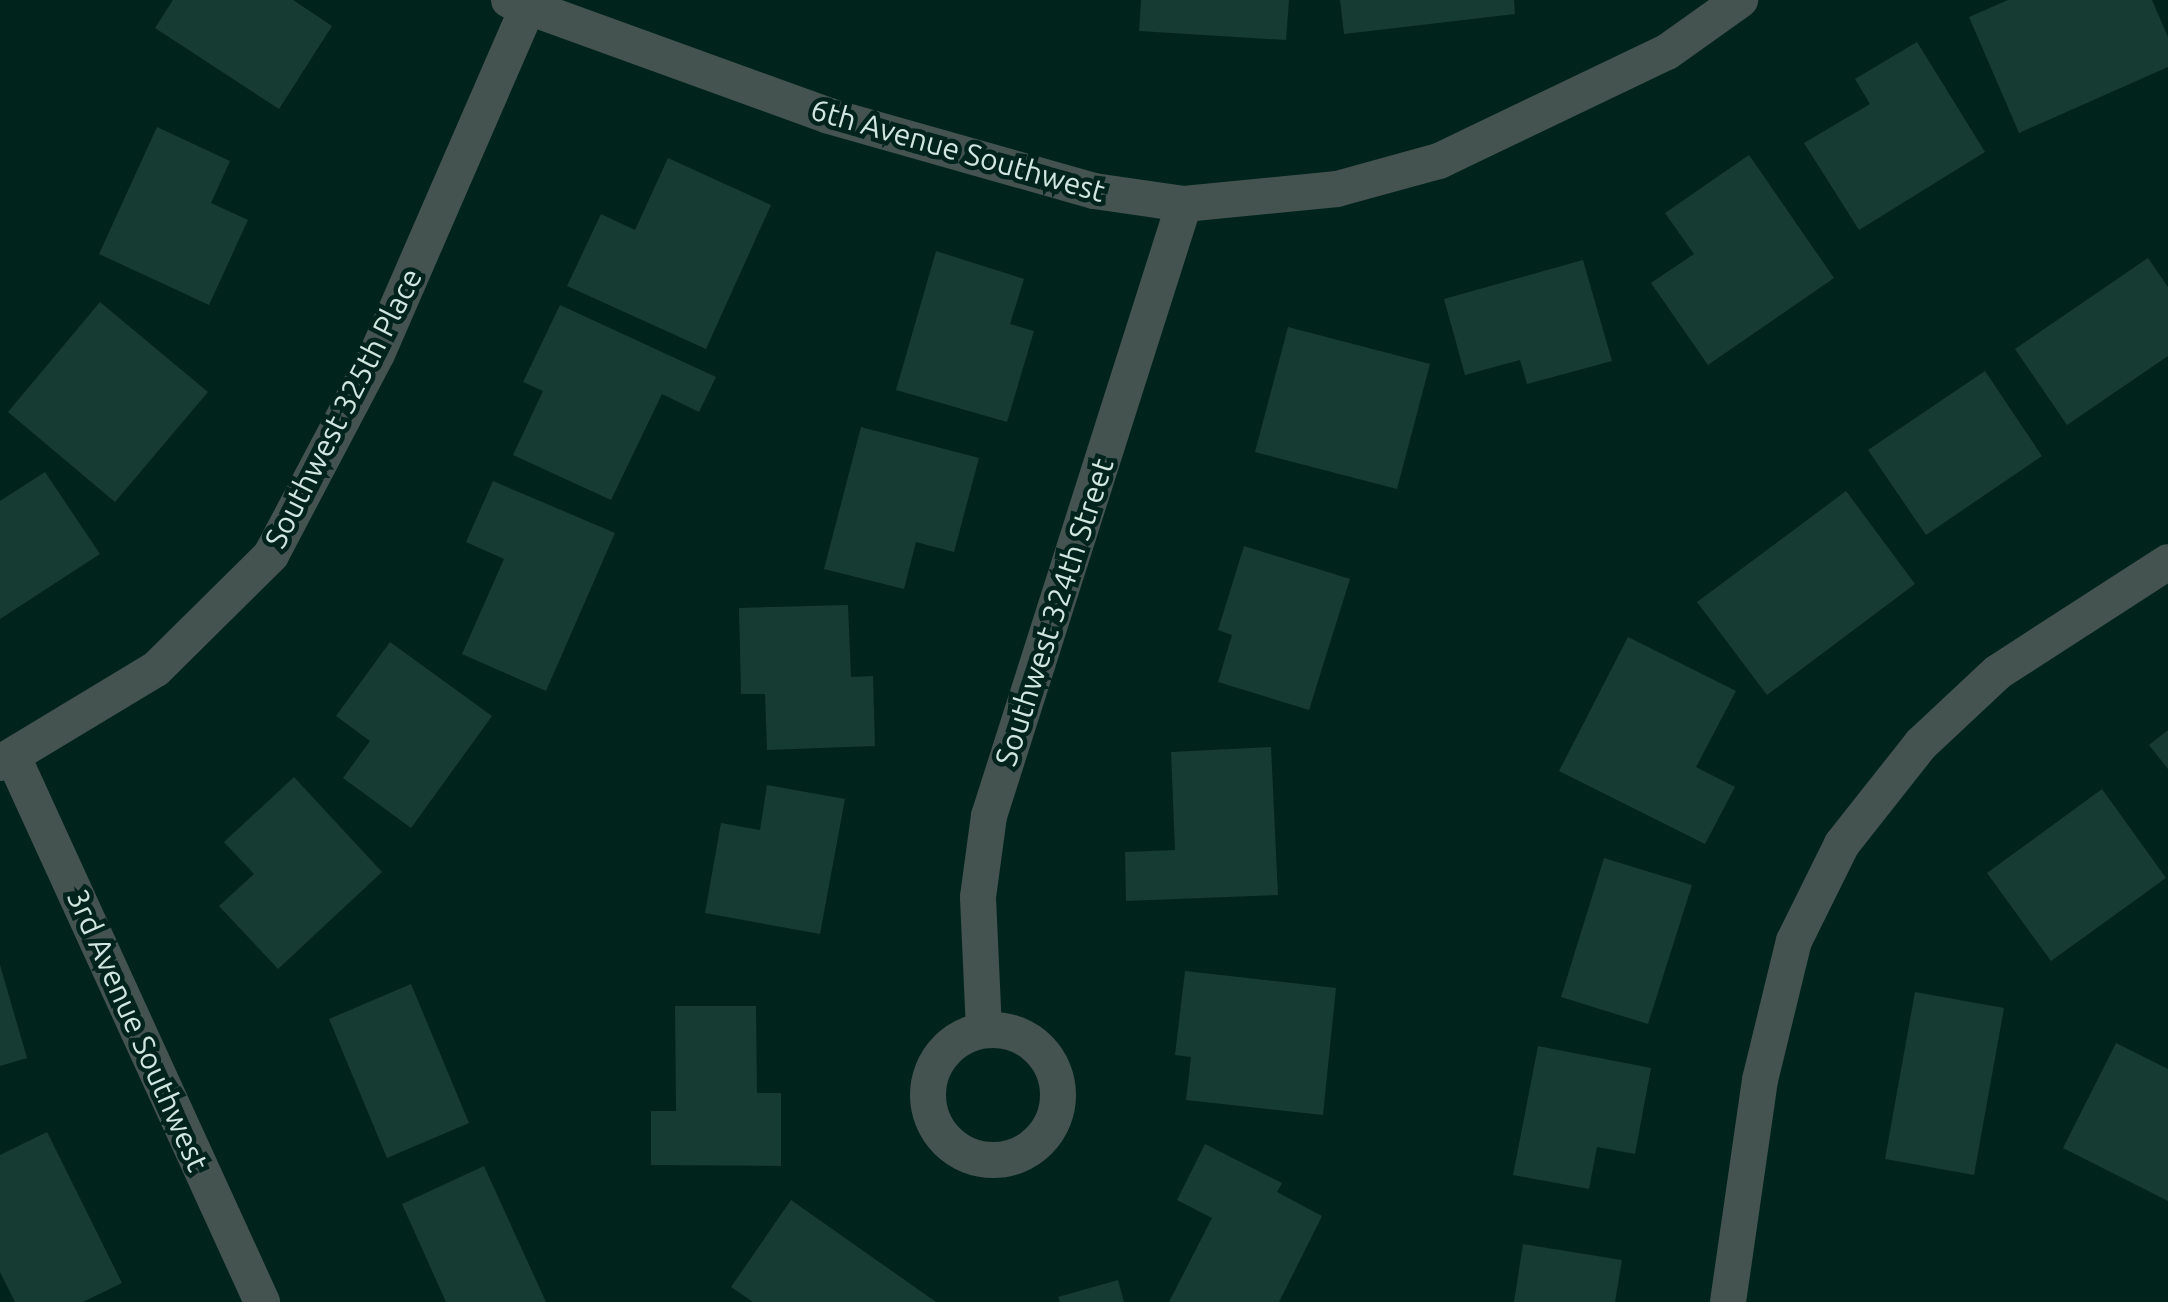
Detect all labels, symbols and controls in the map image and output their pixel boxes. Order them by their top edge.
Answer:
street label: 6th Avenue Southwest [807,91,1109,209]
street label: Southwest 325th Place [257,262,429,554]
street label: Southwest 324th Street [987,454,1121,770]
street label: 3rd Avenue Southwest [60,884,216,1176]

